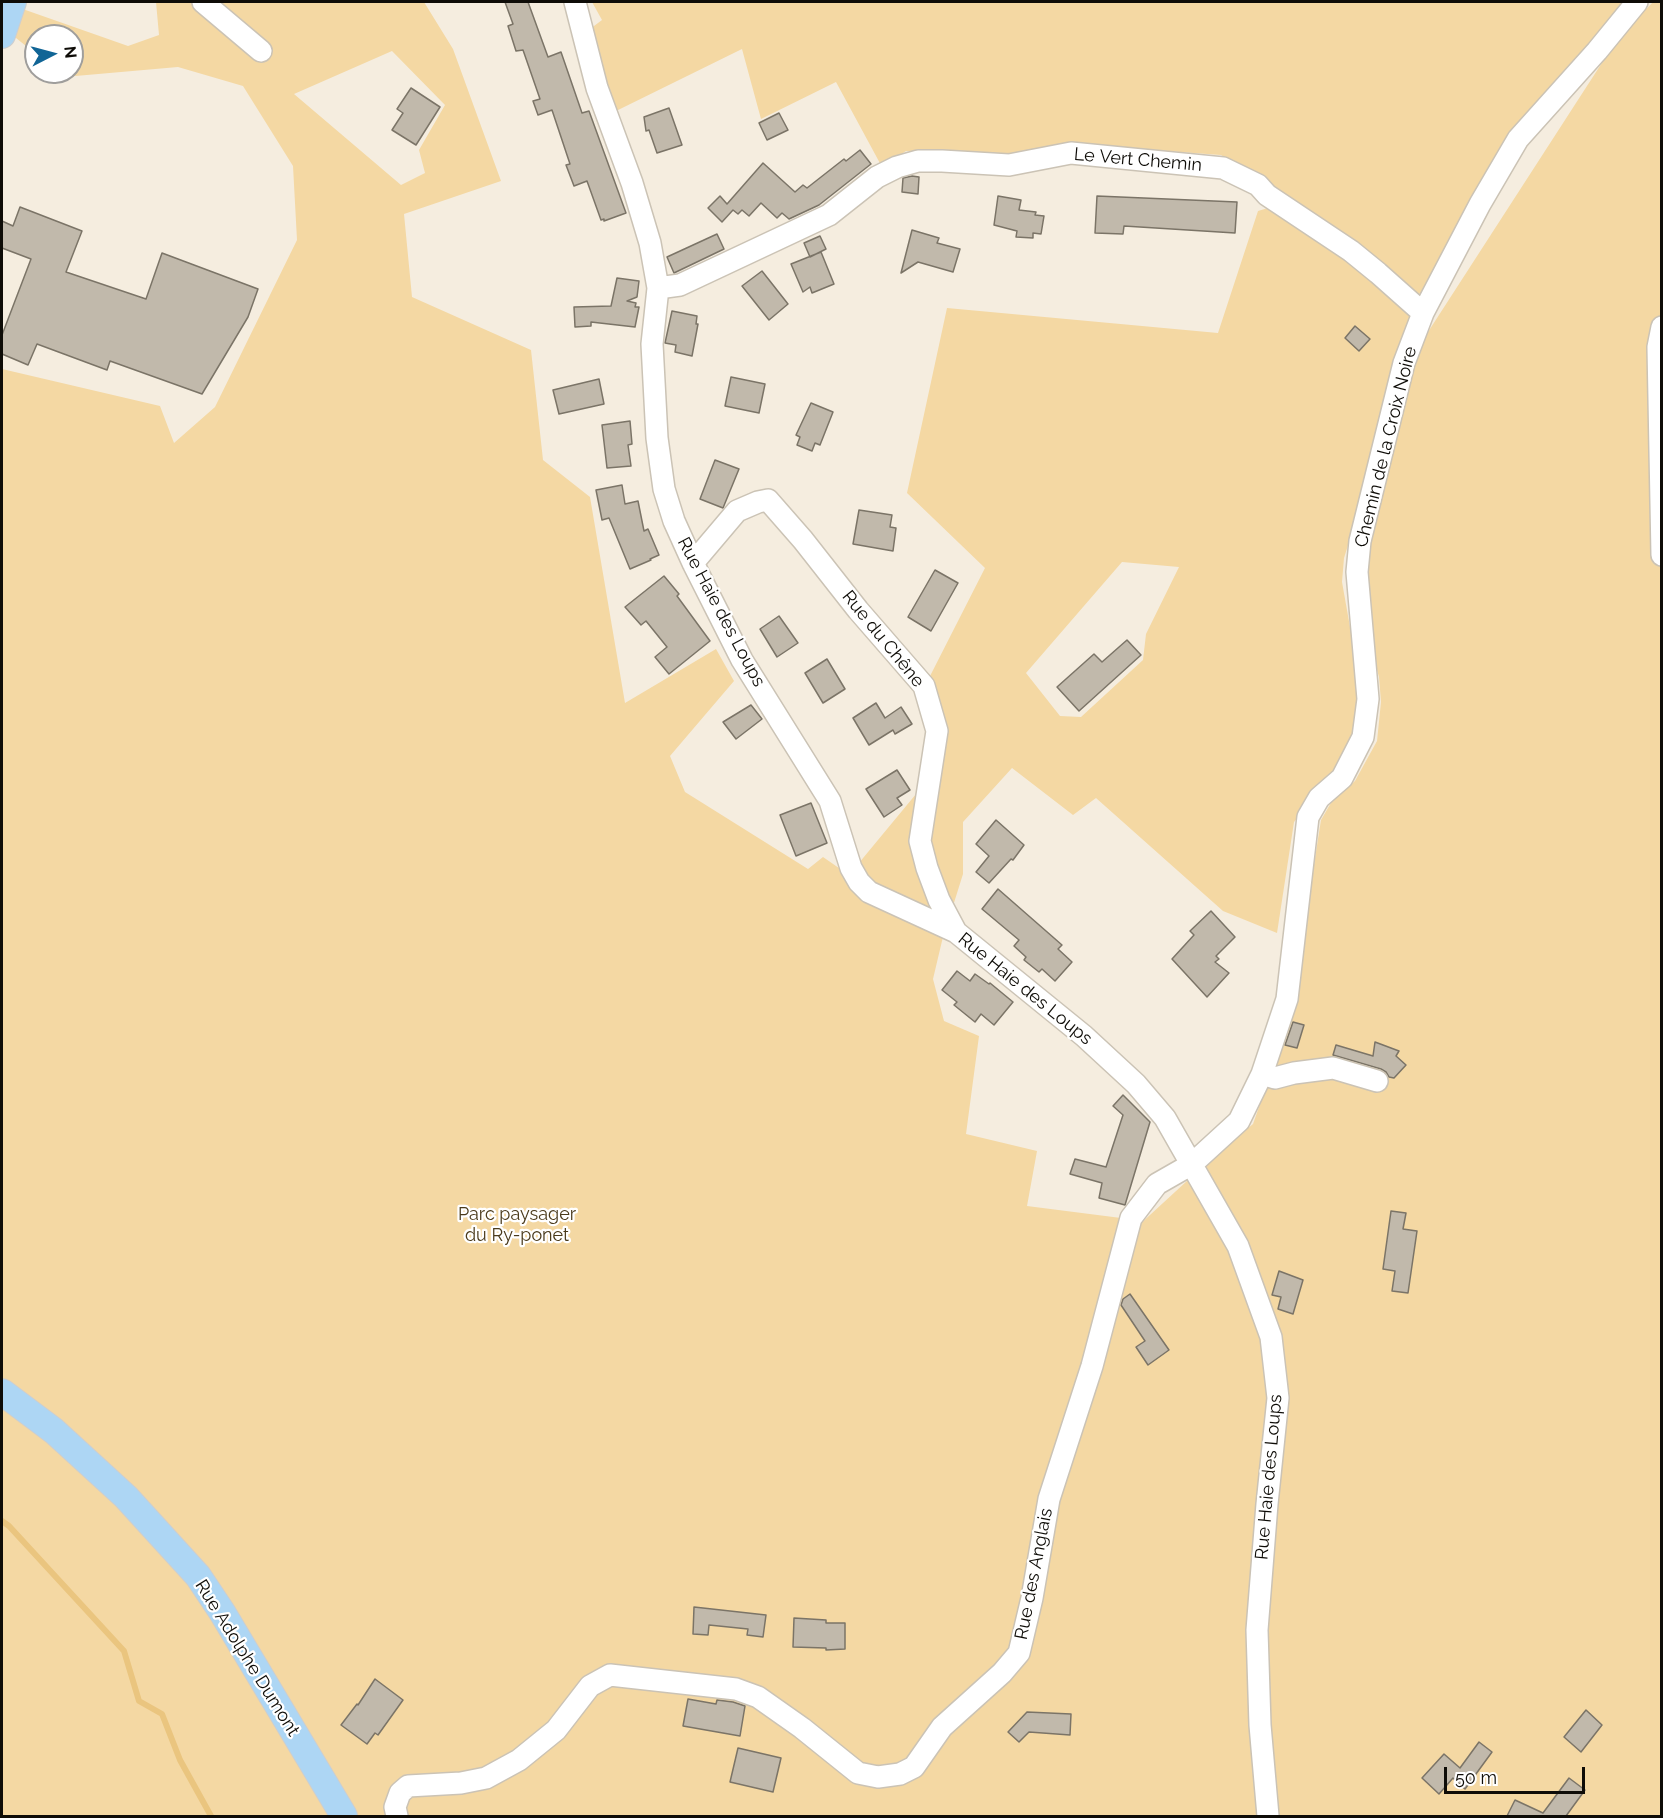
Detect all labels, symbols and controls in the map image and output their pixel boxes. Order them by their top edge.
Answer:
north arrow [24,24,84,84]
text: N [60,45,80,59]
street label: Le Vert Chemin [1073,144,1203,176]
street label: Chemin de la Croix Noire [1351,344,1421,550]
street label: Rue Haie des Loups [672,534,770,690]
street label: Rue du Chêne [837,586,929,692]
street label: Rue Haie des Loups [954,928,1096,1050]
park label: Parc paysager du Ry-ponet [458,1204,576,1246]
street label: Rue Haie des Loups [1251,1393,1287,1561]
street label: Rue des Anglais [1011,1506,1057,1642]
street label: Rue Adolphe Dumont [190,1576,304,1740]
scale bar [1447,1755,1588,1793]
text: 50 m [1455,1767,1497,1788]

